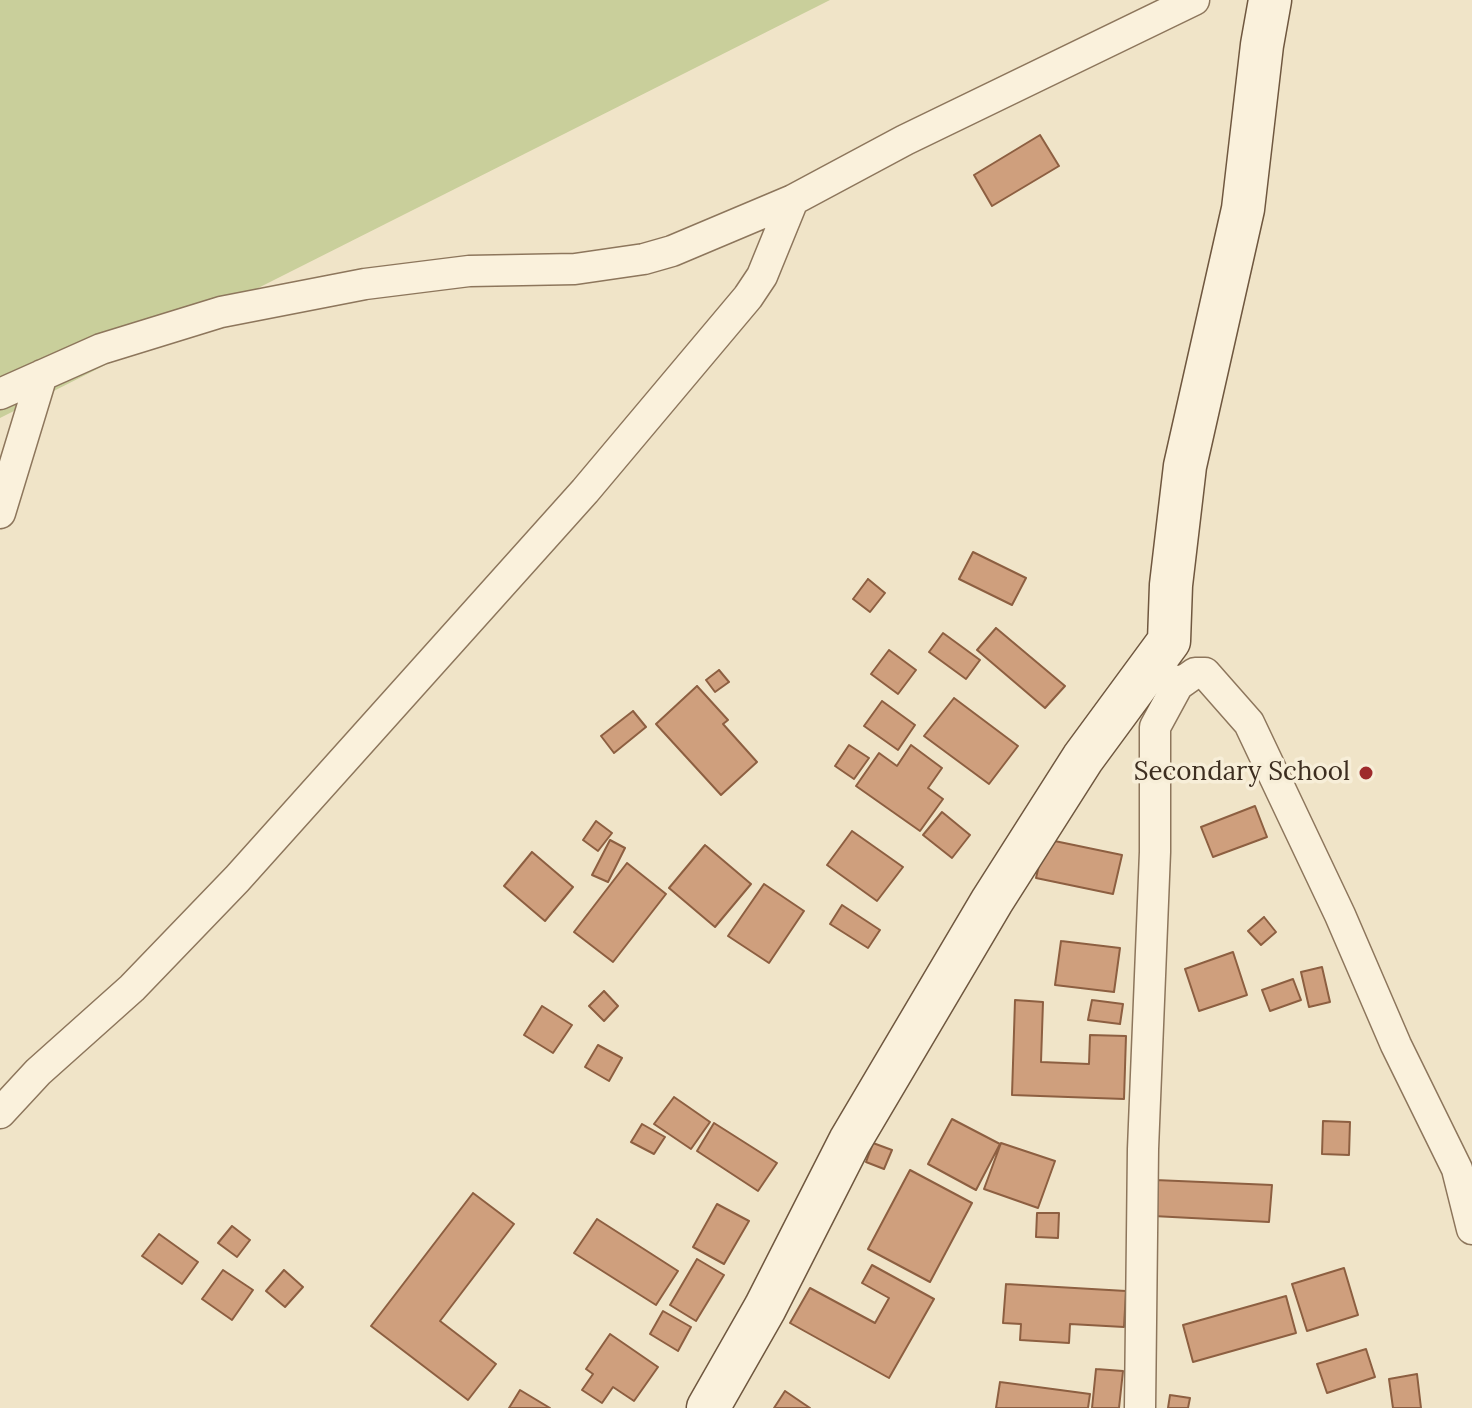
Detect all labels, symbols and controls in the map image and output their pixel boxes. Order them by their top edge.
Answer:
place label: Secondary School [1134,757,1350,789]
marker: Secondary School [1357,764,1375,782]

